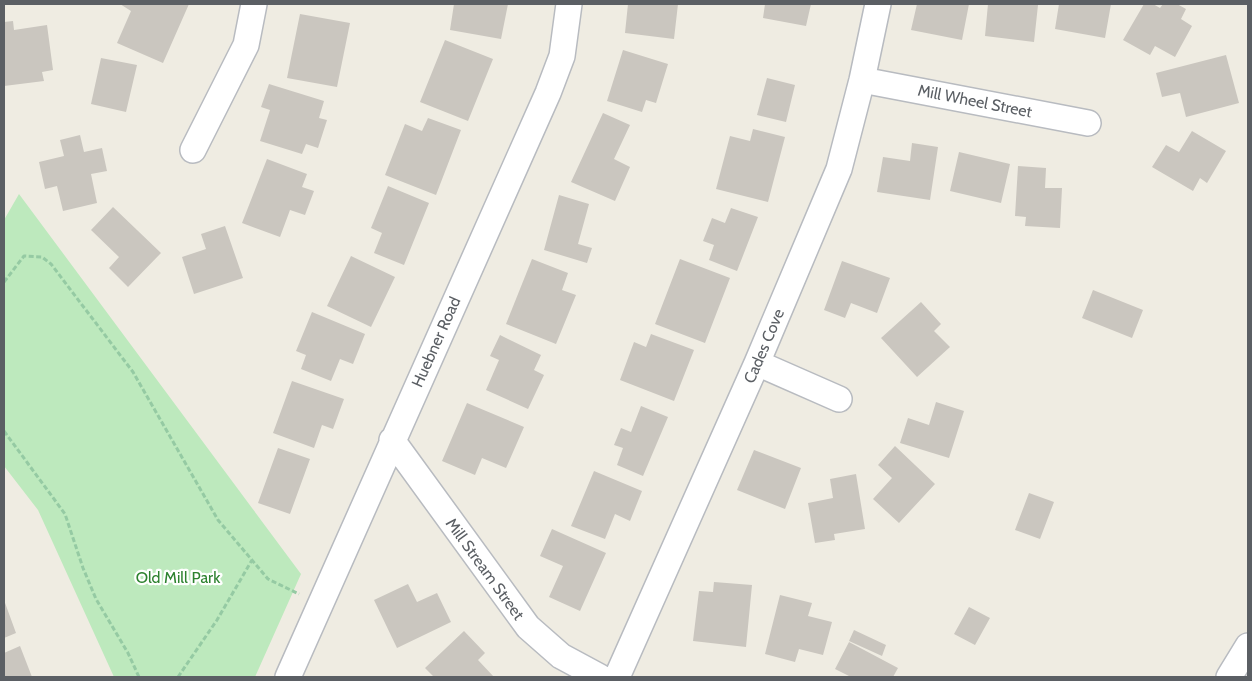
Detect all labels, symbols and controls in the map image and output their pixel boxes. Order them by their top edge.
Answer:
street label: Mill Wheel Street [916,81,1034,122]
street label: Huebner Road [408,294,464,390]
street label: Cades Cove [740,306,788,386]
street label: Mill Stream Street [442,514,529,624]
park label: Old Mill Park [136,568,221,587]

